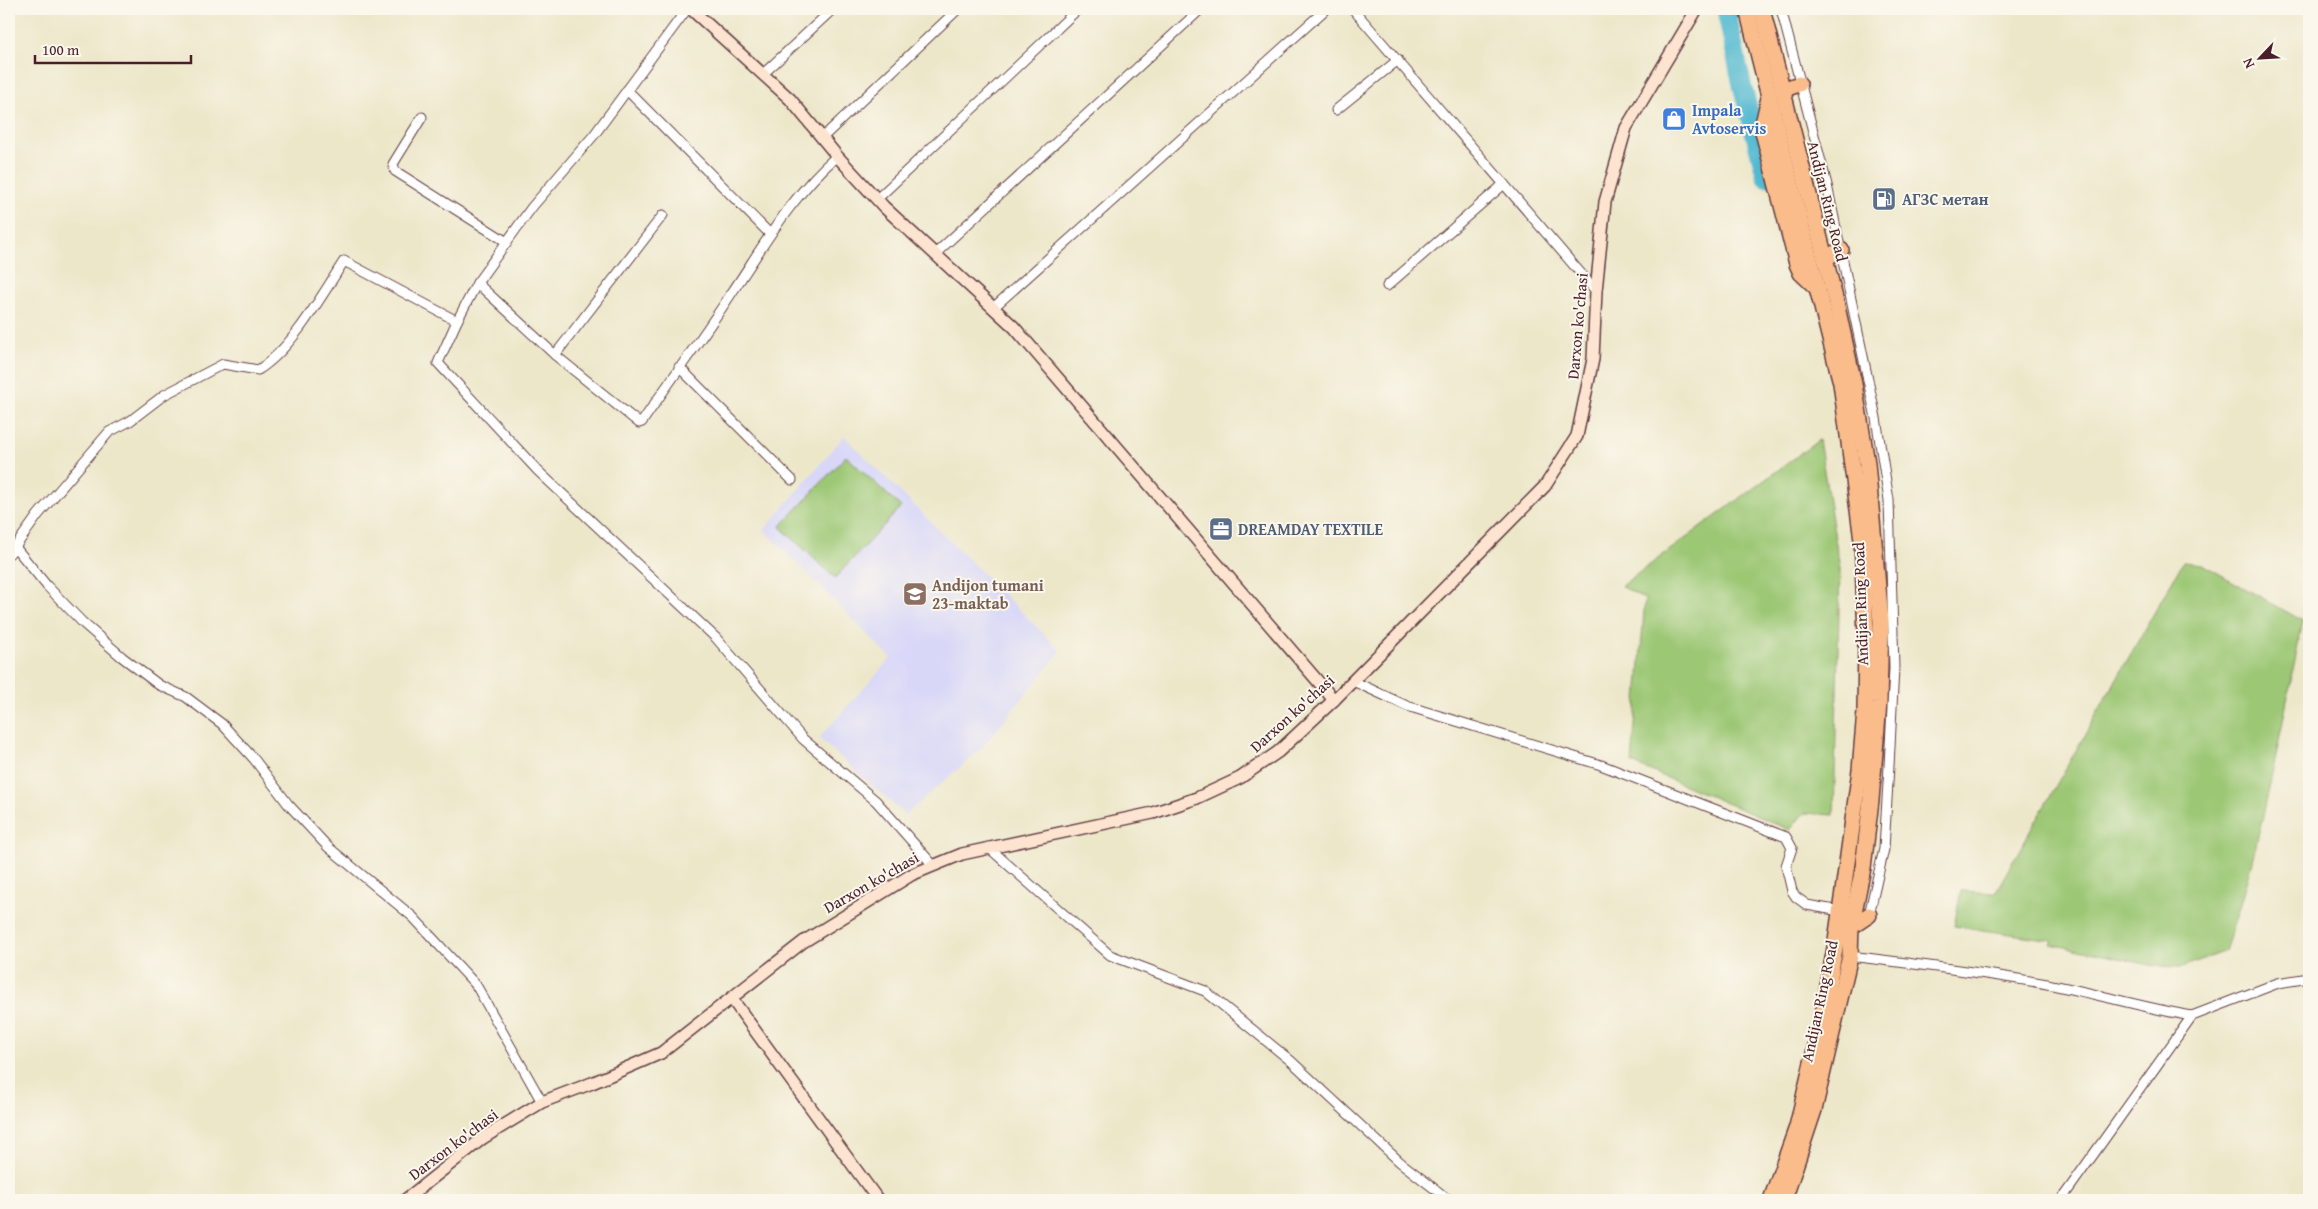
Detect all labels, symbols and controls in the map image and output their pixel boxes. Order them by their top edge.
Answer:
scale bar [35,32,191,64]
north arrow [2236,32,2286,82]
text: 100 m [42,39,80,60]
text: N [2237,54,2259,72]
place label: Impala Avtoservis [1692,98,1766,140]
shop icon: Impala Avtoservis [1661,106,1687,132]
street label: Andijan Ring Road [1801,138,1855,264]
fuel station icon: АГЗС метан [1871,186,1897,212]
place label: АГЗС метан [1902,187,1989,211]
street label: Darxon ko'chasi [1560,271,1594,380]
office icon: DREAMDAY TEXTILE [1208,516,1234,542]
place label: DREAMDAY TEXTILE [1238,517,1383,541]
street label: Andijan Ring Road [1846,541,1874,666]
place label: Andijon tumani 23-maktab [932,573,1044,615]
school or university icon: Andijon tumani 23-maktab [902,581,928,607]
street label: Darxon ko'chasi [1244,668,1340,758]
street label: Darxon ko'chasi [819,845,924,919]
street label: Andijan Ring Road [1794,938,1844,1064]
street label: Darxon ko'chasi [403,1102,503,1186]

